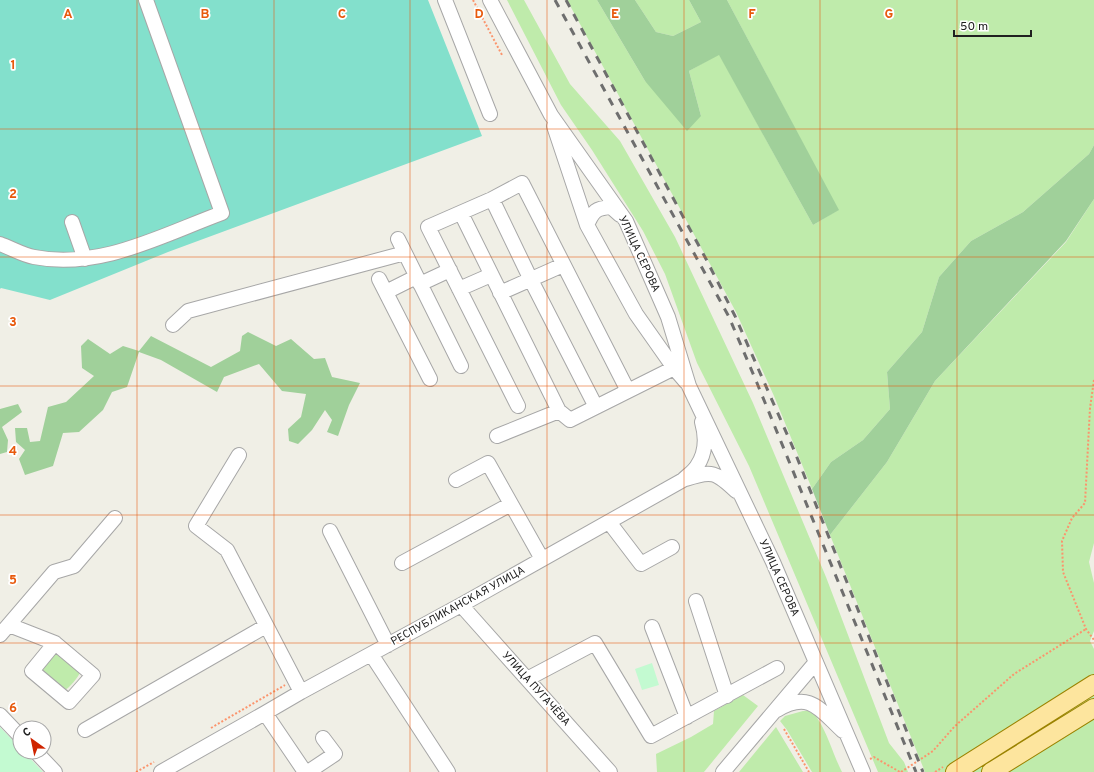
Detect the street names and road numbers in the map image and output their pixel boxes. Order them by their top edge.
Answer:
street label: УЛИЦА СЕРОВА [615,213,663,295]
street label: УЛИЦА СЕРОВА [756,537,802,619]
street label: РЕСПУБЛИКАНСКАЯ УЛИЦА [388,563,528,649]
street label: УЛИЦА ПУГАЧЁВА [499,648,574,729]

